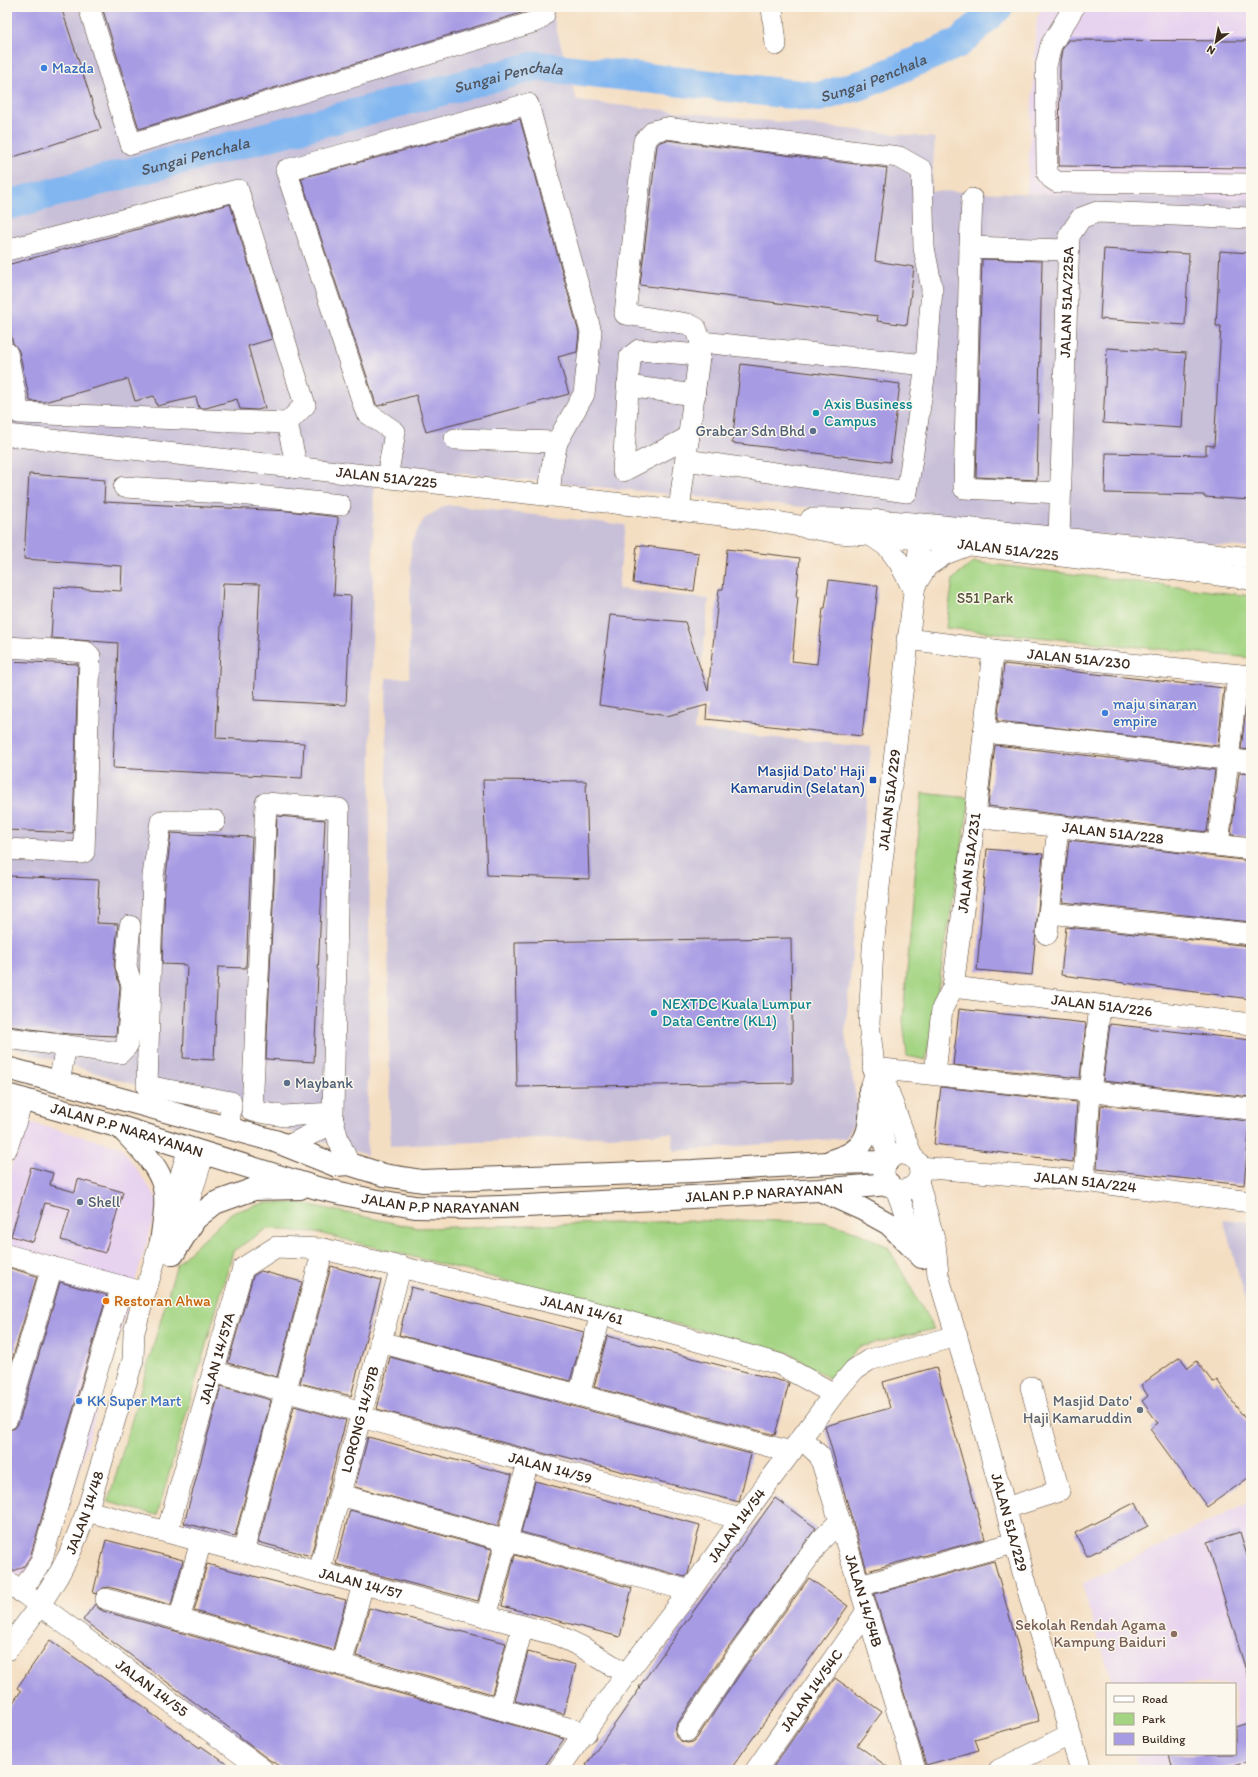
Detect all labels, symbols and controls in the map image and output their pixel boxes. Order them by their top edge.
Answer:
north arrow [1196,22,1236,62]
text: N [1204,43,1218,58]
water label: Sungai Penchala [817,49,930,106]
water label: Sungai Penchala [451,56,565,97]
place label: Mazda [52,59,95,77]
marker: Mazda [39,63,49,73]
water label: Sungai Penchala [138,132,252,179]
street label: JALAN 51A/225A [1056,246,1078,358]
place label: Axis Business Campus [824,395,913,430]
marker: Axis Business Campus [811,408,821,418]
place label: Grabcar Sdn Bhd [695,422,805,440]
marker: Grabcar Sdn Bhd [808,426,818,436]
street label: JALAN 51A/225 [335,463,438,492]
street label: JALAN 51A/225 [957,535,1060,565]
park label: S51 Park [957,589,1014,607]
street label: JALAN 51A/230 [1026,645,1131,673]
place label: maju sinaran empire [1113,695,1198,730]
marker: maju sinaran empire [1100,708,1110,718]
street label: JALAN 51A/229 [874,748,904,851]
place label: Masjid Dato' Haji Kamarudin (Selatan) [730,762,865,797]
marker: Masjid Dato' Haji Kamarudin (Selatan) [868,775,878,785]
street label: JALAN 51A/231 [954,812,984,914]
street label: JALAN 51A/228 [1061,818,1165,848]
street label: JALAN 51A/226 [1050,990,1154,1021]
place label: NEXTDC Kuala Lumpur Data Centre (KL1) [662,995,812,1030]
marker: NEXTDC Kuala Lumpur Data Centre (KL1) [649,1008,659,1018]
place label: Maybank [295,1074,353,1092]
marker: Maybank [282,1078,292,1088]
street label: JALAN P.P NARAYANAN [49,1099,205,1161]
street label: JALAN 51A/224 [1033,1168,1138,1197]
street label: JALAN P.P NARAYANAN [685,1179,844,1206]
street label: JALAN P.P NARAYANAN [360,1189,520,1217]
place label: Shell [88,1193,121,1211]
marker: Shell [75,1197,85,1207]
street label: JALAN 14/61 [539,1291,626,1329]
place label: Restoran Ahwa [114,1292,211,1310]
marker: Restoran Ahwa [101,1296,111,1306]
street label: JALAN 14/57A [195,1310,239,1406]
street label: LORONG 14/57B [337,1364,383,1475]
place label: KK Super Mart [87,1392,182,1410]
place label: Masjid Dato' Haji Kamaruddin [1023,1392,1132,1427]
marker: KK Super Mart [74,1396,84,1406]
marker: Masjid Dato' Haji Kamaruddin [1135,1405,1145,1415]
street label: JALAN 14/59 [507,1448,594,1488]
street label: JALAN 14/48 [62,1469,108,1557]
street label: JALAN 51A/229 [987,1471,1032,1574]
street label: JALAN 14/54 [704,1485,769,1566]
street label: JALAN 14/54B [841,1552,886,1649]
street label: JALAN 14/57 [317,1564,405,1603]
place label: Sekolah Rendah Agama Kampung Baiduri [1015,1616,1166,1651]
marker: Sekolah Rendah Agama Kampung Baiduri [1169,1629,1179,1639]
street label: JALAN 14/54C [777,1646,847,1735]
street label: JALAN 14/55 [112,1655,192,1721]
legend [1106,1683,1236,1755]
text: Road [1142,1692,1168,1706]
text: Park [1142,1712,1166,1726]
text: Building [1142,1732,1186,1746]

